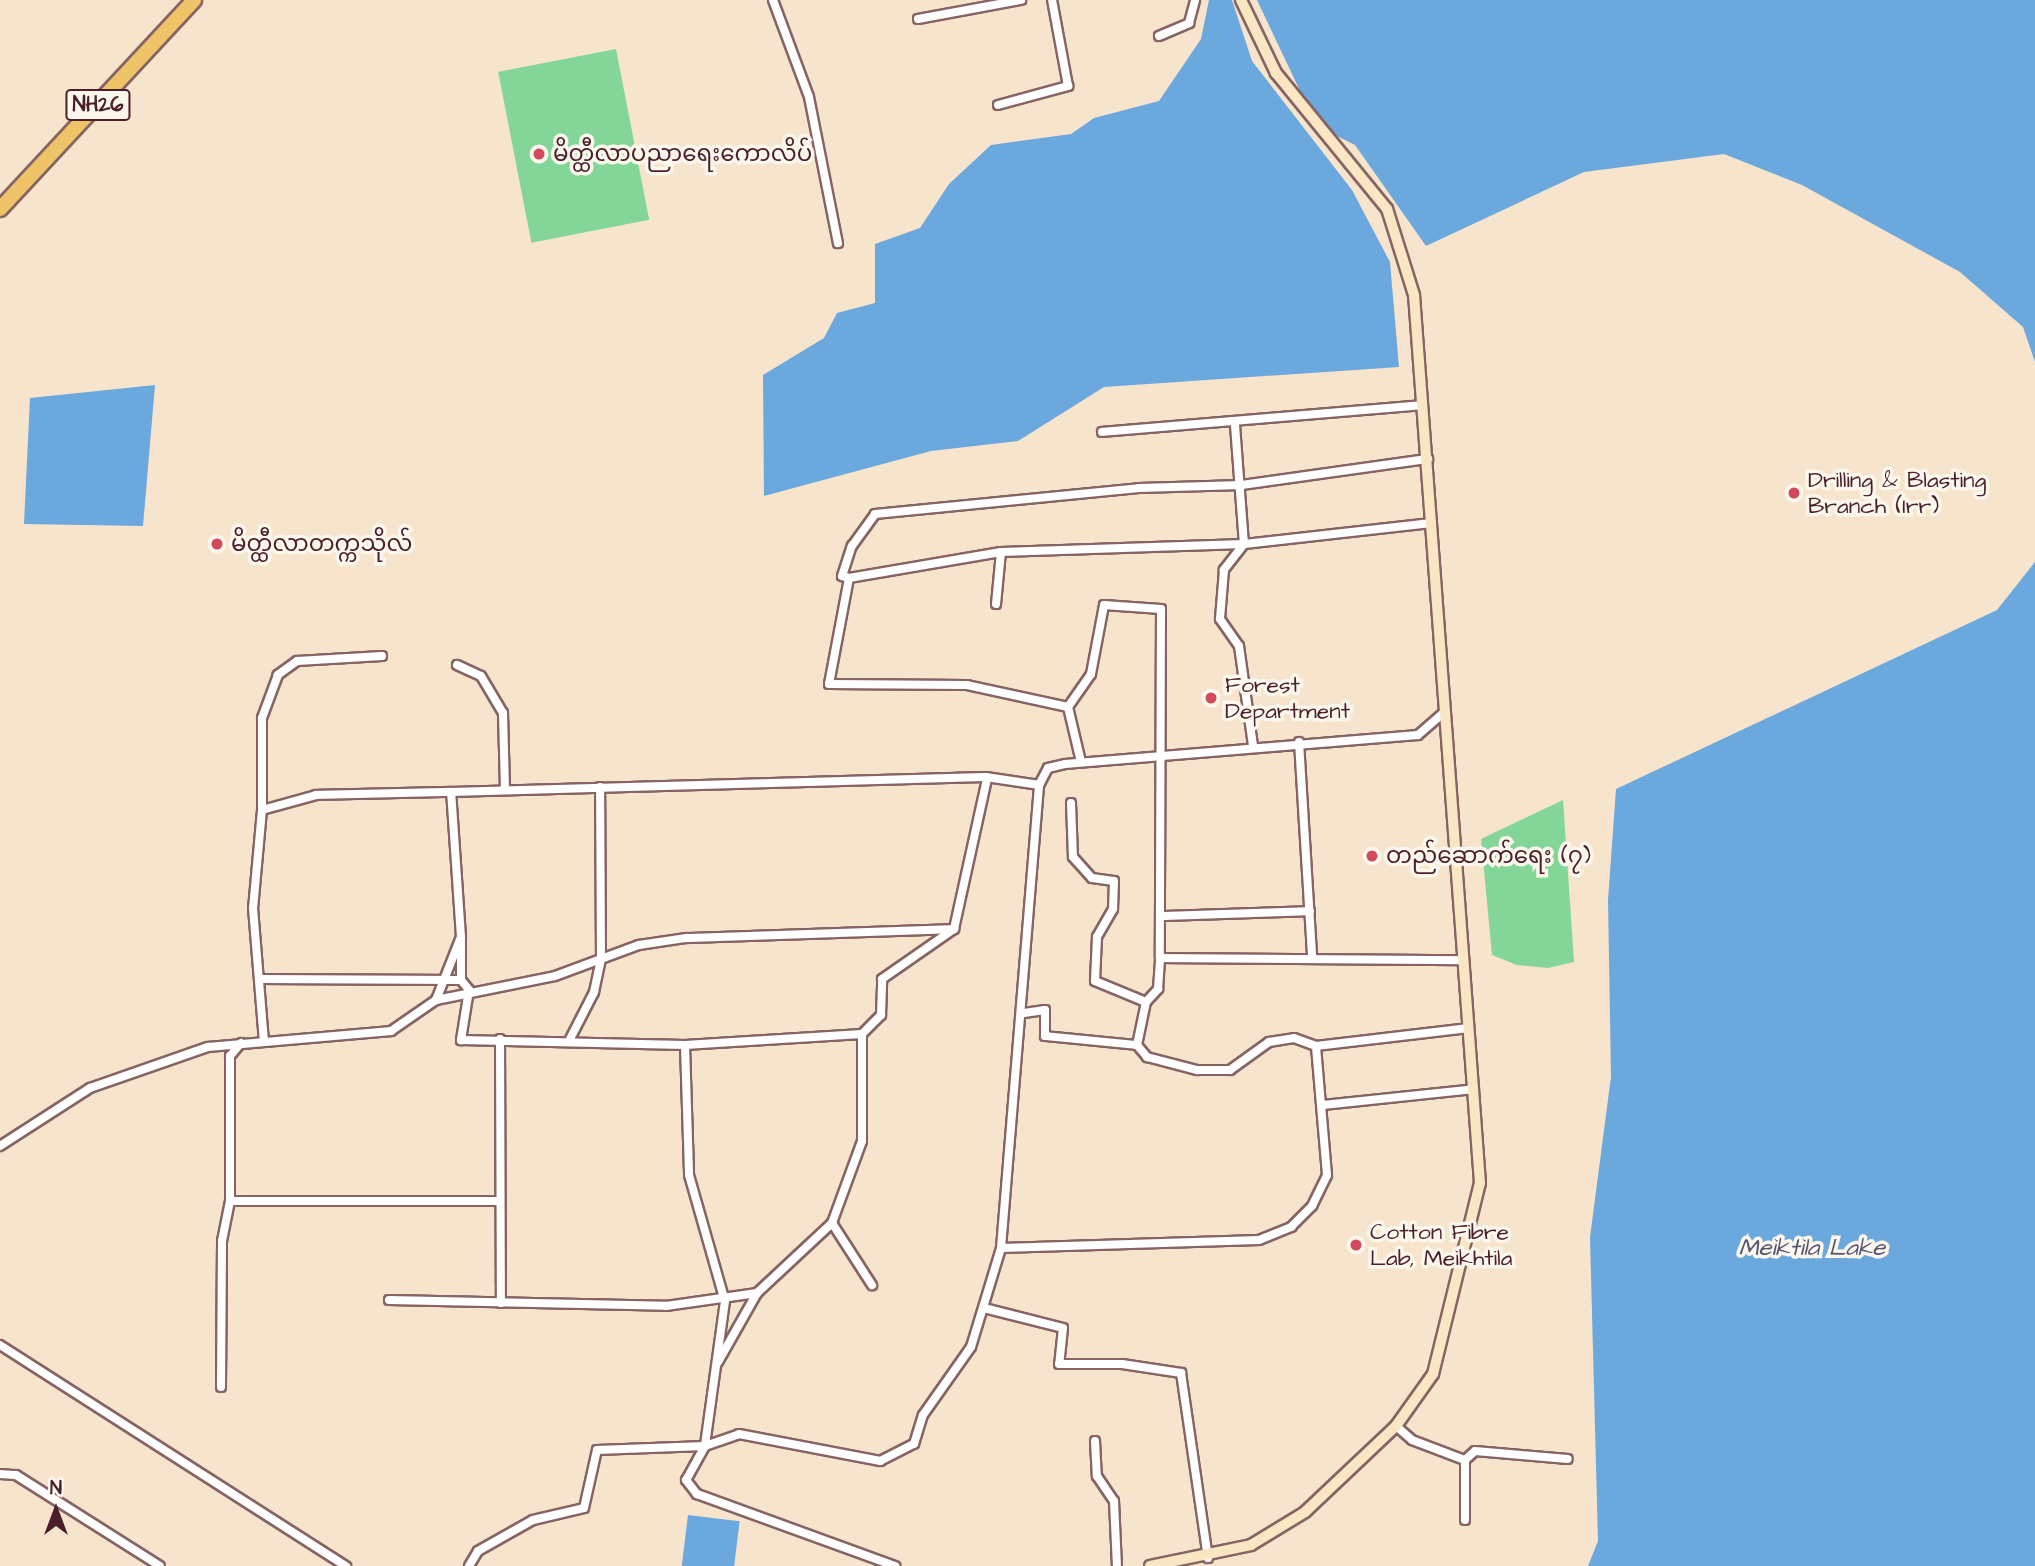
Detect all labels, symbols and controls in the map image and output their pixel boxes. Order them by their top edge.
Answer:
road number: NH26 [65,88,131,122]
place label: မိတ္ထီလာပညာရေးကောလိပ် [553,140,812,168]
marker: မိတ္ထီလာပညာရေးကောလိပ် [531,146,547,162]
place label: Drilling & Blasting Branch (Irr) [1808,466,1986,520]
marker: Drilling & Blasting Branch (Irr) [1786,485,1802,501]
place label: မိတ္ထီလာတက္ကသိုလ် [231,530,412,558]
marker: မိတ္ထီလာတက္ကသိုလ် [209,536,225,552]
place label: Forest Department [1225,671,1350,725]
marker: Forest Department [1203,690,1219,706]
place label: တည်ဆောက်ရေး (၇) [1386,842,1591,870]
marker: တည်ဆောက်ရေး (၇) [1364,848,1380,864]
place label: Cotton Fibre Lab, Meikhtila [1370,1218,1512,1272]
water label: Meiktila Lake [1739,1235,1885,1263]
marker: Cotton Fibre Lab, Meikhtila [1348,1237,1364,1253]
north arrow [21,1475,91,1545]
text: N [50,1475,62,1502]

